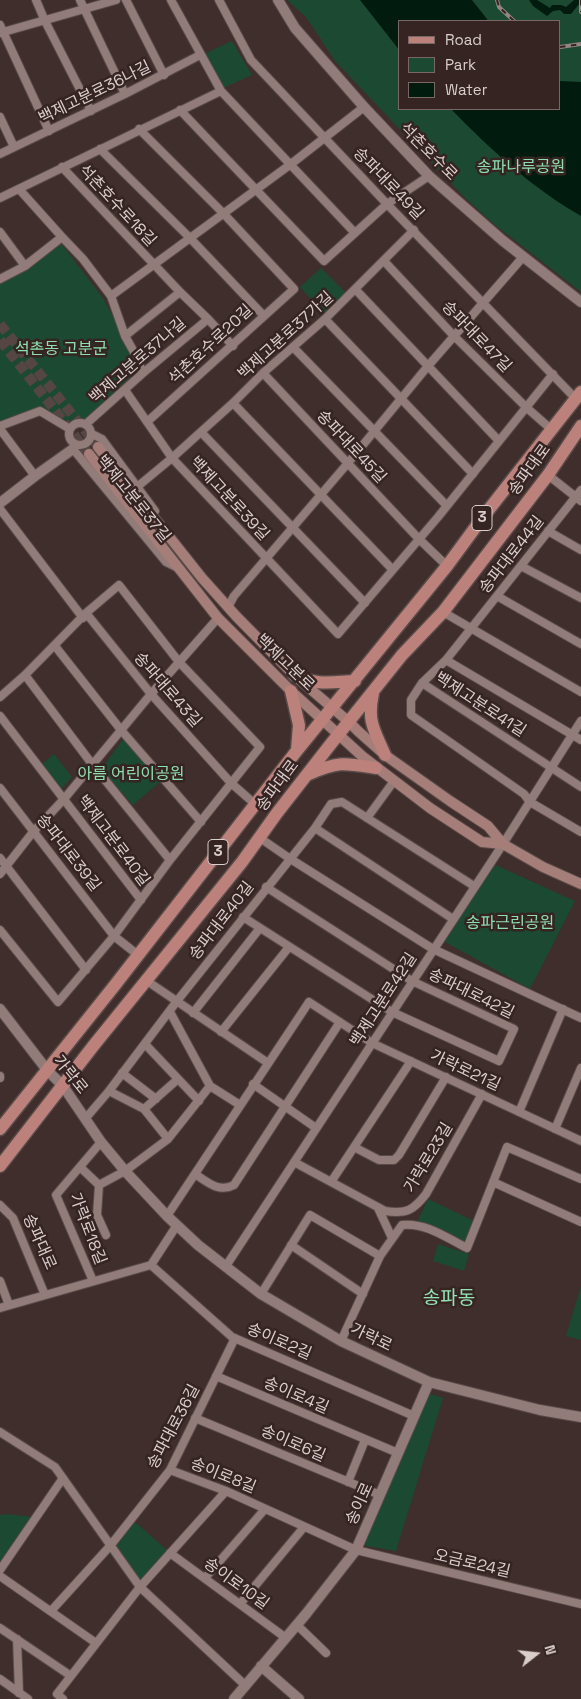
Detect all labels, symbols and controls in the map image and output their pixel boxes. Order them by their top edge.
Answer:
legend [398,20,561,110]
text: Road [445,30,482,49]
text: Park [445,55,476,74]
street label: 백제고분로36나길 [36,58,154,128]
text: Water [445,80,487,99]
street label: 석촌호수로 [395,119,461,185]
street label: 송파대로49길 [349,144,427,224]
park label: 송파나루공원 [477,158,565,178]
street label: 석촌호수로18길 [74,161,160,251]
street label: 백제고분로37가길 [234,288,338,384]
street label: 송파대로47길 [437,297,515,377]
street label: 석촌호수로20길 [165,301,257,389]
street label: 백제고분로37나길 [86,314,190,408]
park label: 석촌동 고분군 [15,340,107,360]
street label: 송파대로45길 [312,406,390,488]
street label: 송파대로 [505,441,555,499]
street label: 백제고분로37길 [92,451,174,547]
street label: 백제고분로39길 [185,453,273,545]
road number: 3 [472,506,492,530]
street label: 송파대로44길 [476,512,548,598]
street label: 백제고분로 [252,631,318,695]
street label: 송파대로43길 [129,649,205,731]
street label: 백제고분로41길 [431,668,529,742]
street label: 송파대로 [253,757,303,815]
park label: 아름 어린이공원 [77,765,185,785]
street label: 백제고분로40길 [73,792,153,890]
street label: 송파대로39길 [32,810,104,896]
road number: 3 [208,840,228,864]
street label: 송파대로40길 [186,878,258,964]
park label: 송파근린공원 [466,914,554,934]
street label: 백제고분로42길 [347,949,421,1051]
street label: 송파대로42길 [425,965,517,1023]
street label: 가락로21길 [427,1046,503,1096]
street label: 가락로 [49,1052,91,1098]
street label: 가락로23길 [401,1120,457,1196]
street label: 가락로18길 [65,1190,109,1268]
street label: 송파대로 [18,1211,60,1273]
district label: 송파동 [423,1288,475,1310]
street label: 송이로2길 [244,1320,314,1364]
street label: 가락로 [347,1320,395,1356]
street label: 송이로4길 [261,1374,331,1418]
street label: 송파대로36길 [144,1381,204,1473]
street label: 송이로6길 [258,1422,328,1466]
street label: 송이로8길 [187,1454,259,1498]
street label: 송이로 [342,1480,378,1528]
street label: 오금로24길 [432,1546,512,1582]
street label: 송이로10길 [200,1554,272,1614]
north arrow [511,1629,561,1679]
text: N [540,1643,560,1657]

